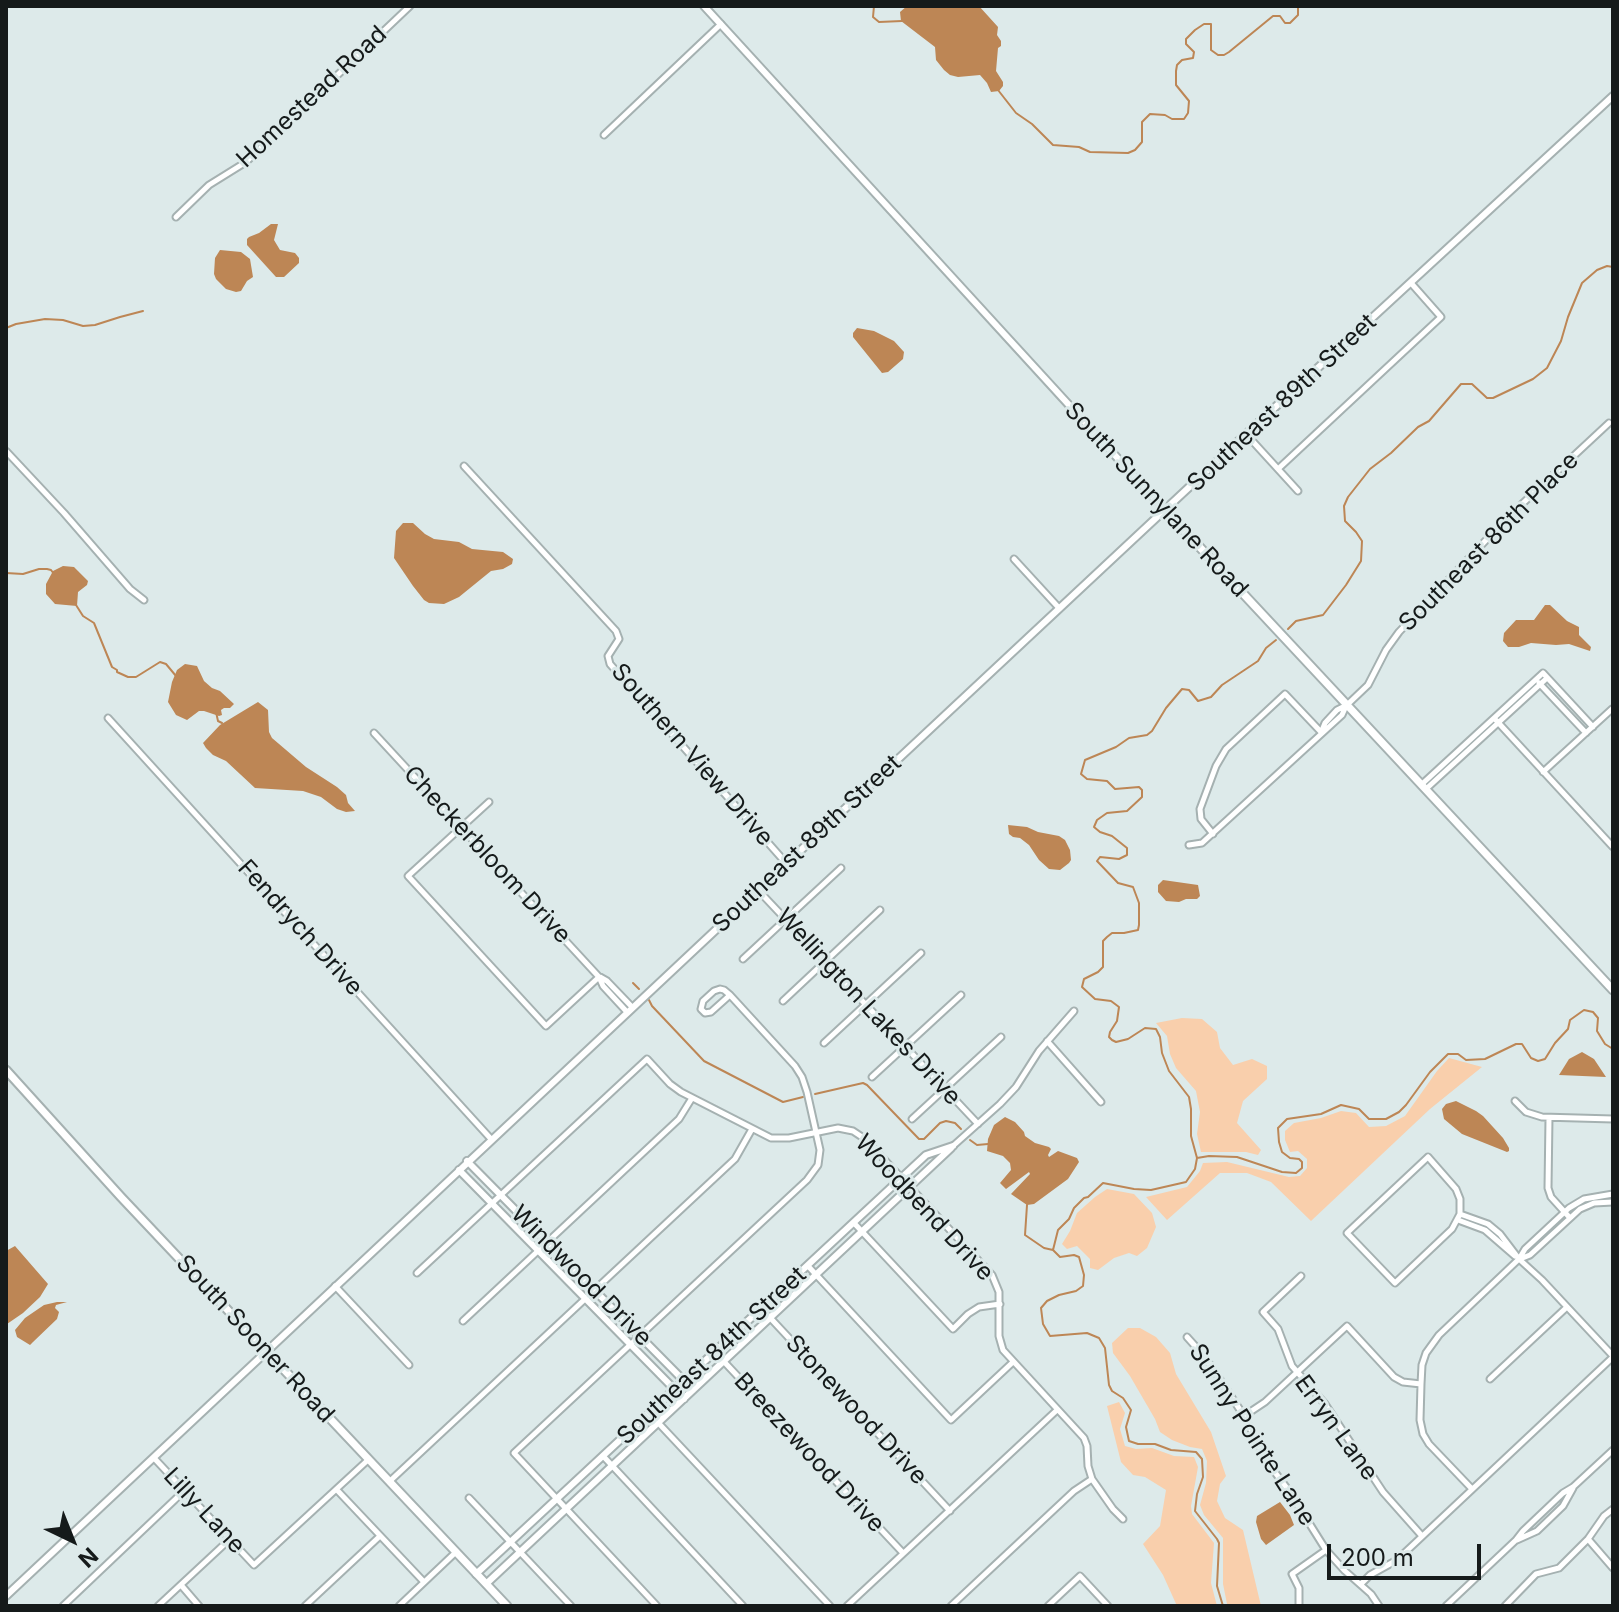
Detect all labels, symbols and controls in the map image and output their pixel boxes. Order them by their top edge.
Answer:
street label: Homestead Road [231,20,393,174]
street label: Southeast 89th Street [1182,308,1382,498]
street label: South Sunnylane Road [1058,397,1254,603]
street label: Southeast 86th Place [1393,446,1585,638]
street label: Southern View Drive [605,658,779,852]
street label: Southeast 89th Street [707,749,907,939]
street label: Checkerbloom Drive [397,760,577,950]
street label: Fendrych Drive [232,854,368,1002]
street label: Wellington Lakes Drive [769,903,967,1111]
street label: Woodbend Drive [849,1129,999,1287]
street label: Windwood Drive [505,1200,657,1352]
street label: South Sooner Road [170,1249,340,1429]
street label: Southeast 84th Street [612,1261,812,1451]
street label: Stonewood Drive [779,1329,933,1491]
street label: Sunny Pointe Lane [1182,1339,1322,1531]
street label: Breezewood Drive [728,1367,890,1539]
street label: Erryn Lane [1288,1370,1384,1486]
street label: Lilly Lane [157,1462,251,1560]
north arrow [32,1500,112,1580]
scale bar [1331,1528,1485,1578]
text: N [73,1542,103,1573]
text: 200 m [1341,1543,1414,1572]

